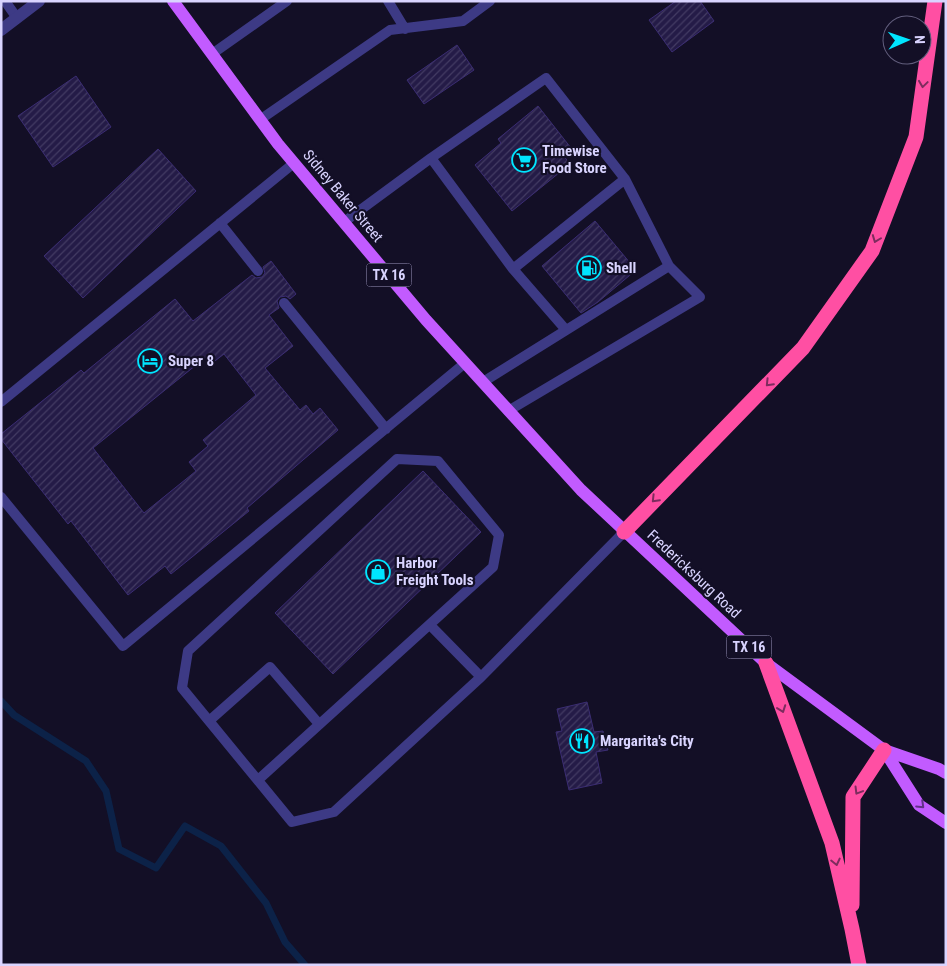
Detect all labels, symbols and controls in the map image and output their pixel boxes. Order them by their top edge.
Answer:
north arrow [882,15,932,65]
text: N [912,35,928,44]
one-way arrow [919,80,929,89]
place label: Timewise Food Store [542,142,607,177]
street label: Sidney Baker Street [299,146,387,246]
supermarket icon: Timewise Food Store [511,147,537,173]
one-way arrow [872,234,883,243]
fuel station icon: Shell [576,255,602,281]
place label: Shell [606,259,636,277]
road number: TX 16 [366,264,412,286]
hotel icon: Super 8 [137,348,163,374]
place label: Super 8 [168,352,214,370]
one-way arrow [766,377,775,386]
one-way arrow [652,494,661,503]
street label: Fredericksburg Road [643,526,745,622]
place label: Harbor Freight Tools [396,554,474,589]
shop icon: Harbor Freight Tools [365,559,391,585]
road number: TX 16 [726,636,772,659]
one-way arrow [776,704,786,712]
restaurant icon: Margarita's City [569,728,595,754]
place label: Margarita's City [600,732,694,750]
one-way arrow [854,786,864,795]
one-way arrow [915,799,924,808]
one-way arrow [830,857,841,866]

